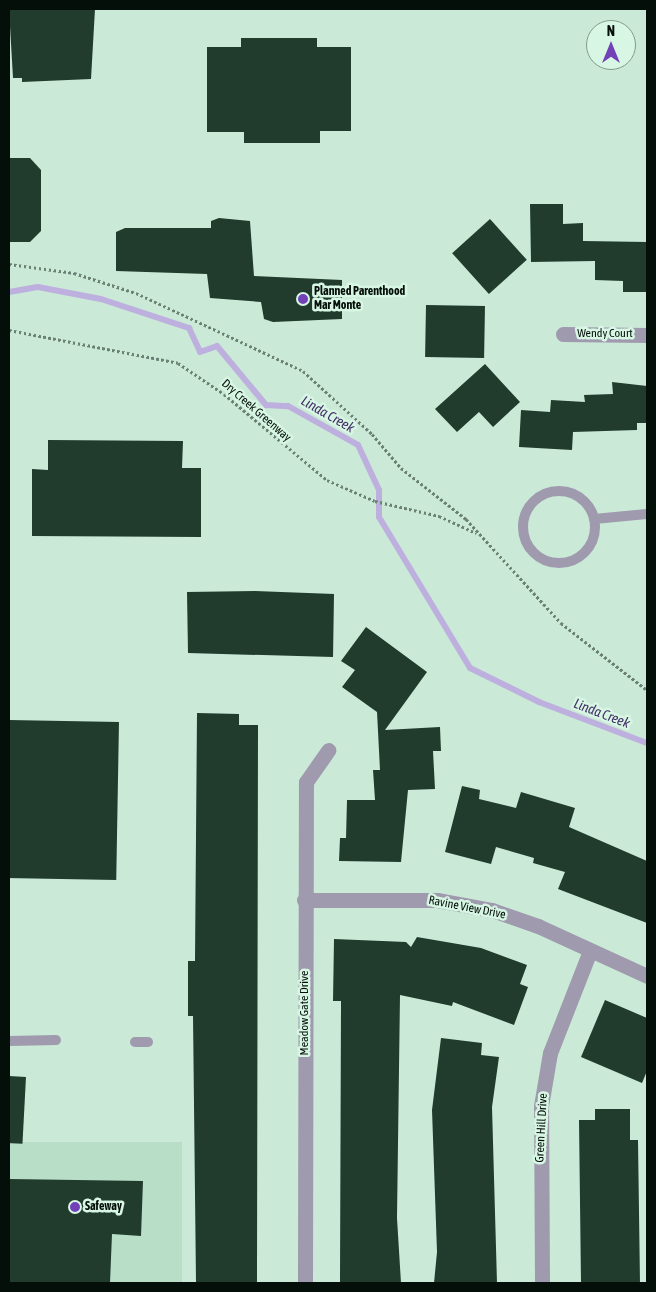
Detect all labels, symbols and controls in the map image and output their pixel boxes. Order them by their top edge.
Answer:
north arrow [586,20,636,70]
text: N [607,23,615,39]
place label: Planned Parenthood Mar Monte [314,285,405,313]
marker: Planned Parenthood Mar Monte [296,292,310,306]
street label: Wendy Court [577,327,633,341]
street label: Dry Creek Greenway [218,377,294,445]
water label: Linda Creek [298,392,358,436]
water label: Linda Creek [571,695,633,731]
street label: Ravine View Drive [427,893,507,923]
street label: Meadow Gate Drive [298,971,312,1055]
street label: Green Hill Drive [533,1093,551,1163]
place label: Safeway [85,1200,122,1214]
marker: Safeway [69,1201,81,1213]

